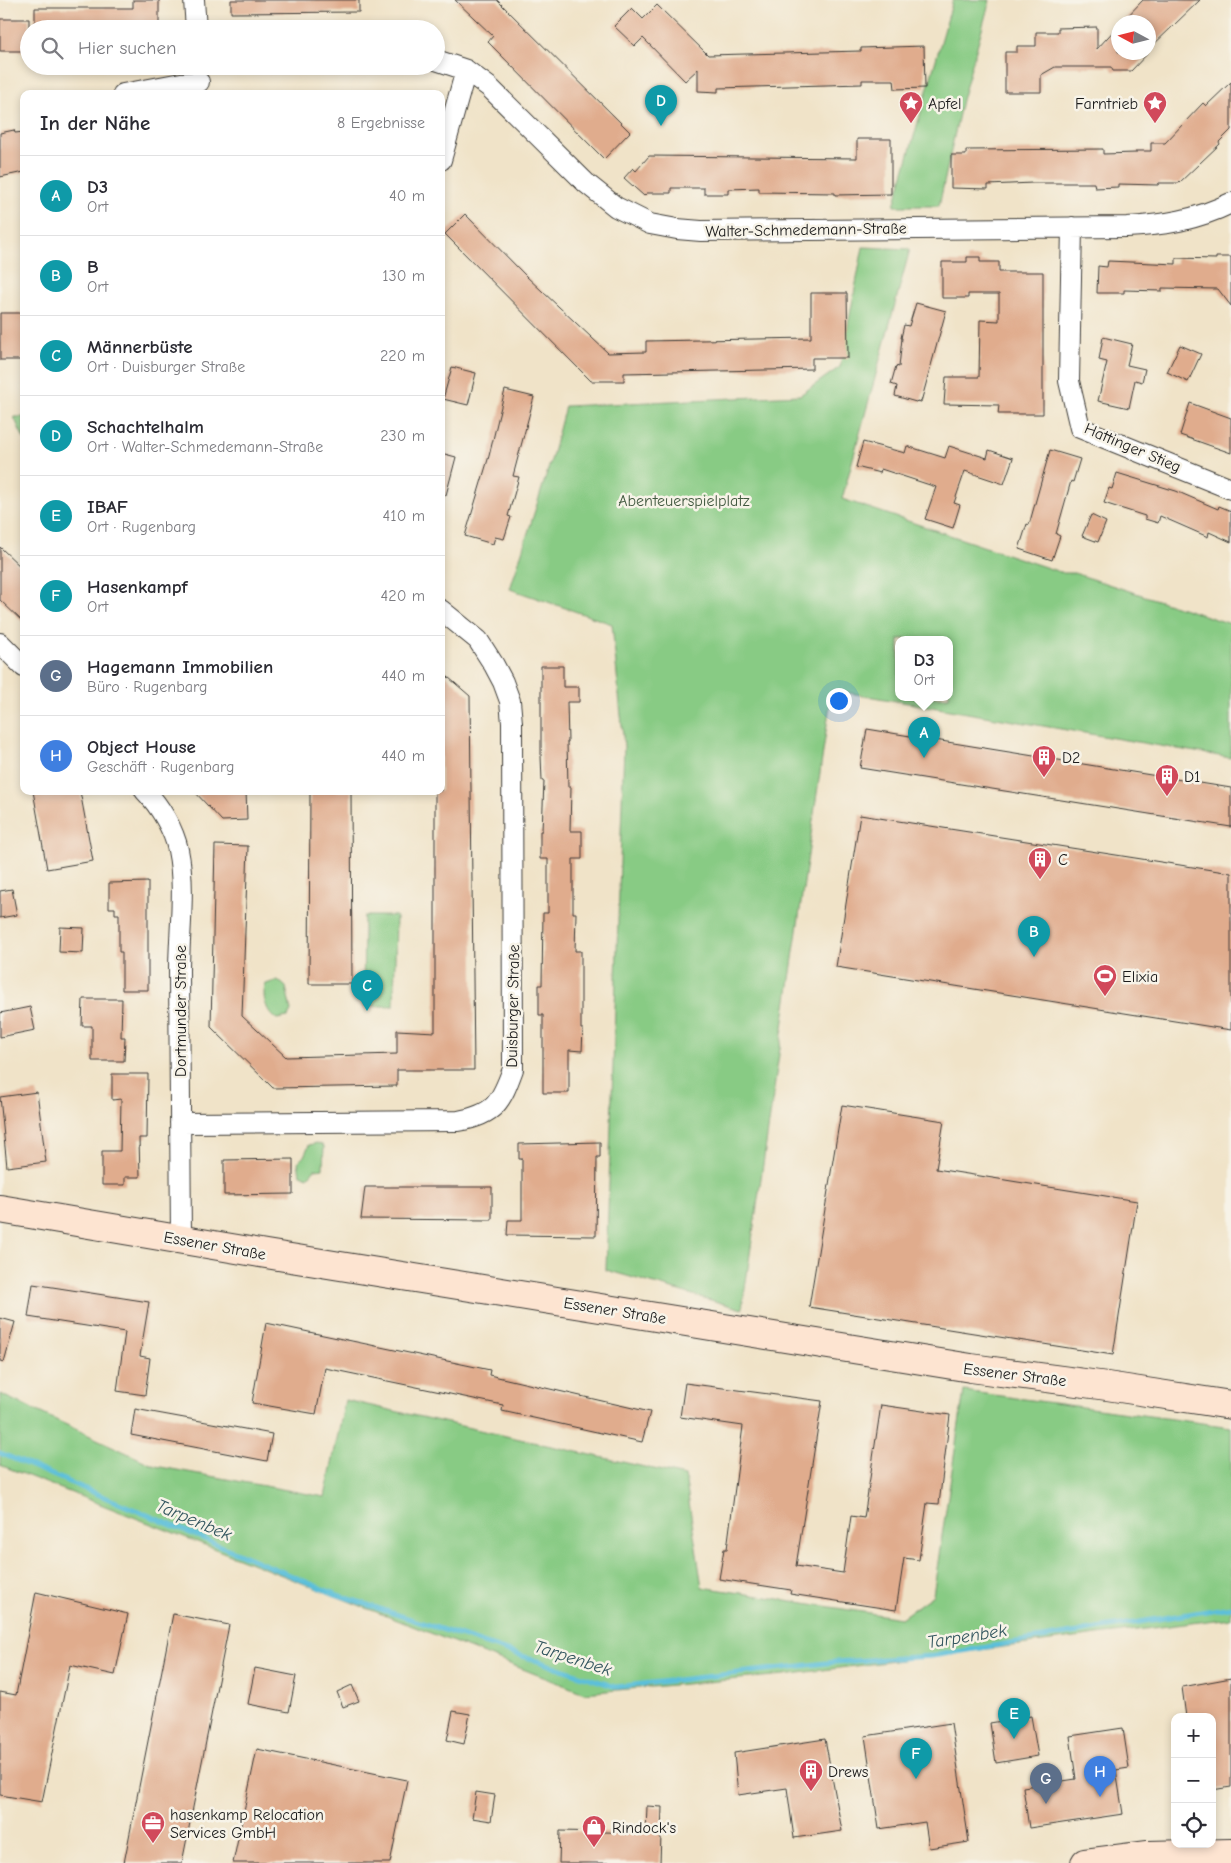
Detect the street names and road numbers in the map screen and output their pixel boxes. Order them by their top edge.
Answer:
street label: Walter-Schmedemann-Straße [705,219,907,241]
street label: Hattinger Stieg [1082,419,1184,476]
street label: Duisburger Straße [503,944,523,1068]
street label: Dortmunder Straße [172,945,190,1077]
street label: Essener Straße [162,1228,267,1264]
street label: Essener Straße [562,1294,667,1328]
street label: Essener Straße [962,1360,1067,1390]

